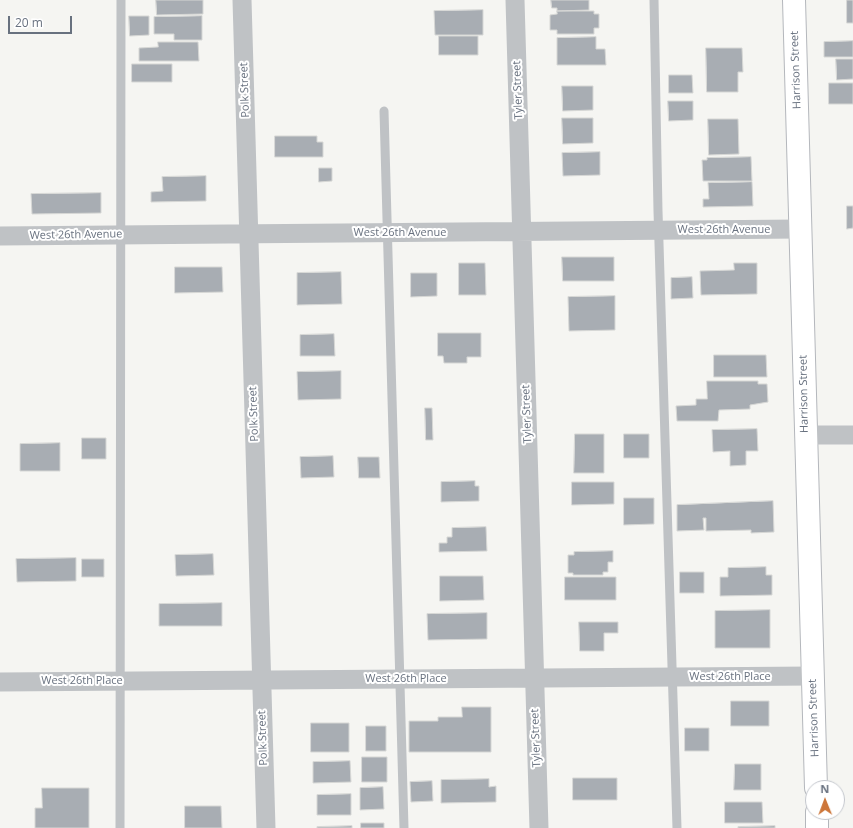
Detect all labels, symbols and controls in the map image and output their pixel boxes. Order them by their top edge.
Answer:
scale bar [10,8,74,34]
text: 20 m [15,14,43,31]
street label: Harrison Street [788,31,804,109]
street label: Tyler Street [510,60,526,120]
street label: Polk Street [237,62,253,118]
street label: West 26th Avenue [678,223,770,237]
street label: West 26th Avenue [354,226,446,240]
street label: West 26th Avenue [30,228,122,242]
street label: Harrison Street [797,355,811,433]
street label: Tyler Street [519,384,535,444]
street label: Polk Street [246,386,262,442]
street label: West 26th Place [689,670,771,684]
street label: West 26th Place [365,672,447,686]
street label: West 26th Place [41,674,123,688]
street label: Harrison Street [806,679,822,757]
street label: Tyler Street [528,708,544,768]
street label: Polk Street [255,710,271,766]
north arrow [805,780,845,820]
text: N [820,781,829,796]

